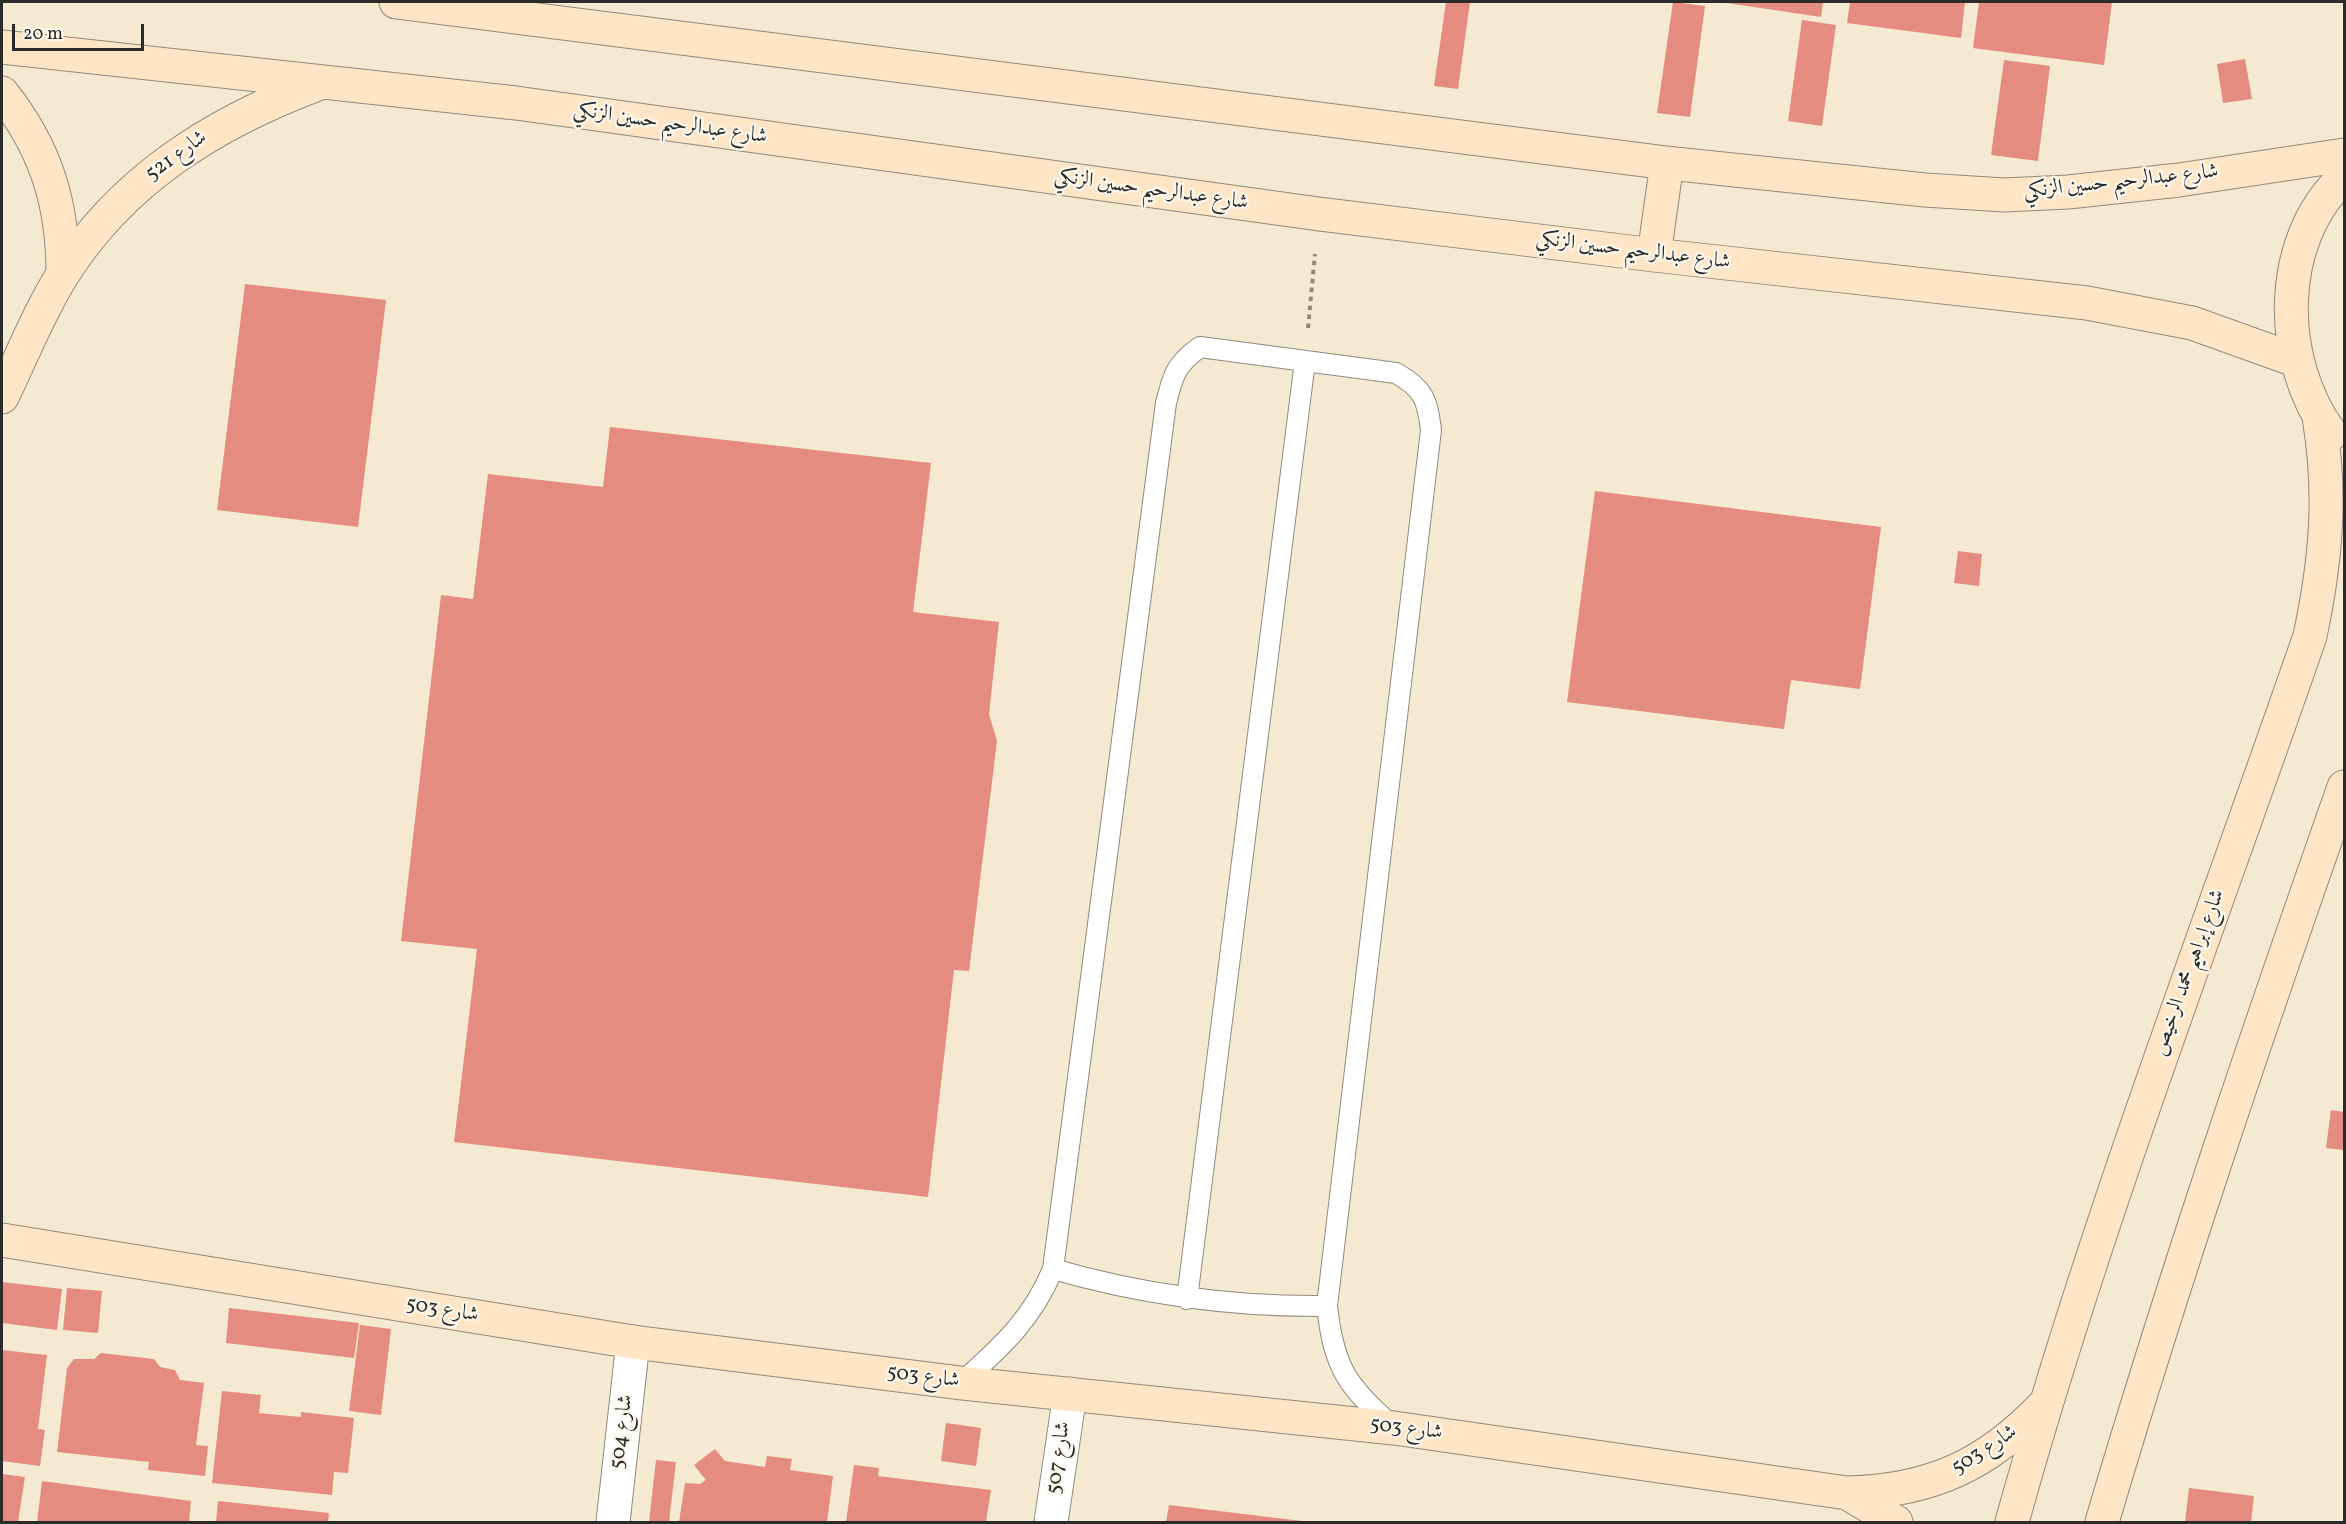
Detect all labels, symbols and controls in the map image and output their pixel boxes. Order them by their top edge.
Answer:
scale bar [15,12,147,50]
text: 20 m [23,22,63,47]
street label: شارع عبدالرحيم حسين الزنكي [571,99,769,151]
street label: شارع 521 [141,126,213,188]
street label: شارع عبدالرحيم حسين الزنكي [2022,160,2220,206]
street label: شارع عبدالرحيم حسين الزنكي [1052,165,1250,217]
street label: شارع عبدالرحيم حسين الزنكي [1534,228,1732,276]
street label: شارع إبراهيم محمد الرخيص [2148,886,2232,1060]
street label: شارع 503 [404,1293,480,1329]
street label: شارع 503 [885,1361,961,1395]
street label: شارع 504 [606,1393,640,1471]
street label: شارع 503 [1368,1413,1444,1447]
street label: شارع 507 [1042,1420,1078,1496]
street label: شارع 503 [1947,1421,2023,1481]

